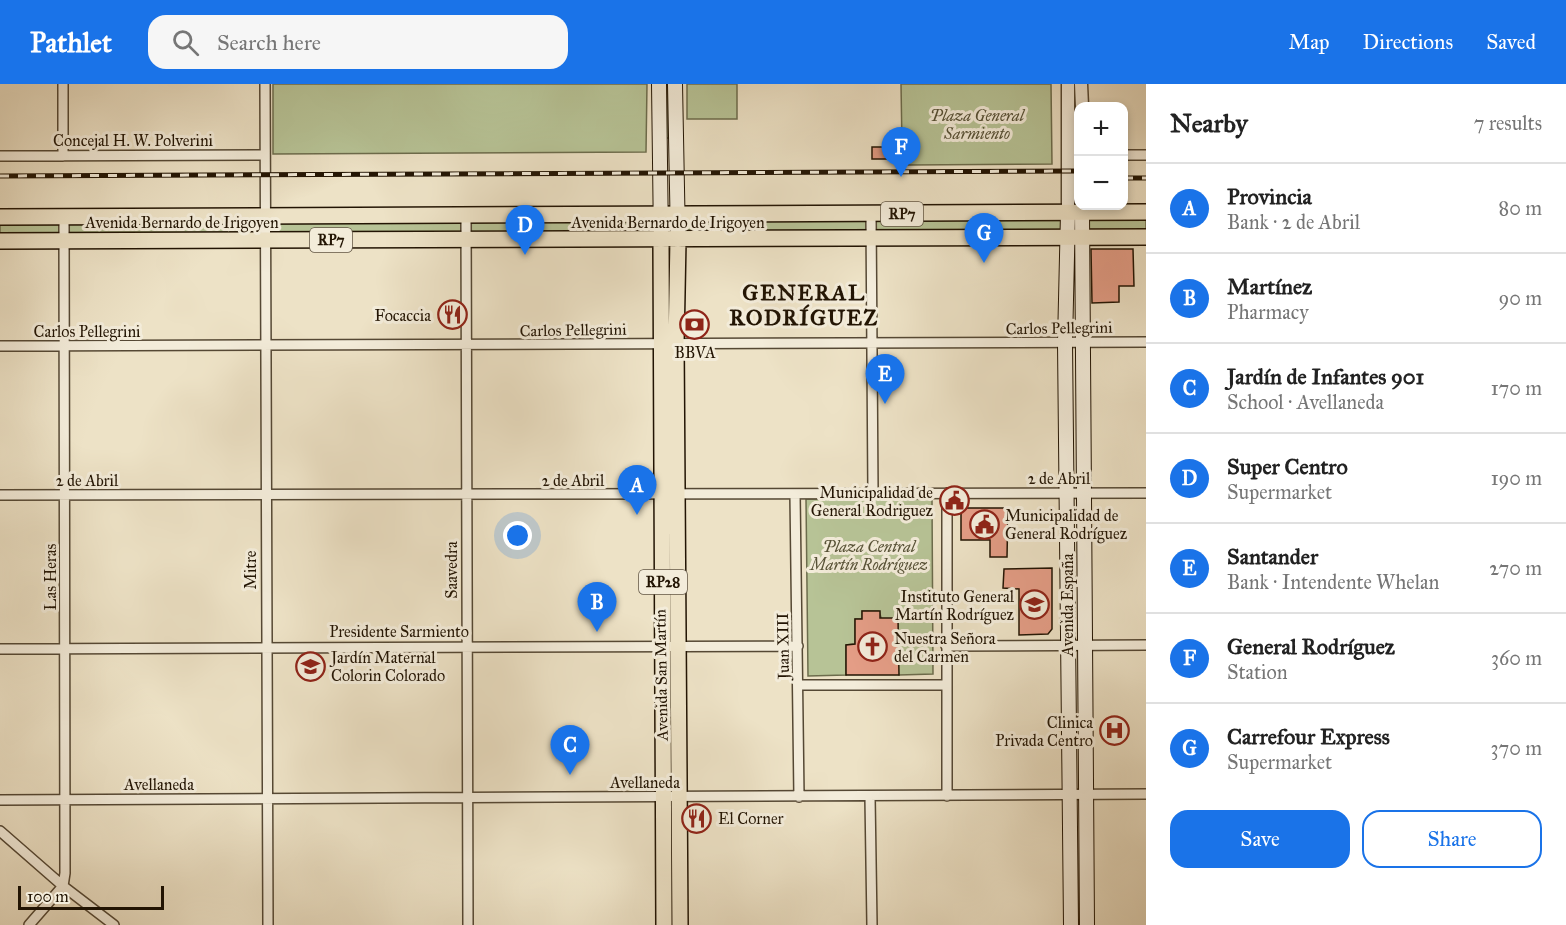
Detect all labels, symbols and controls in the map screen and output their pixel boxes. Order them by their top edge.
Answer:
search box [148,15,568,69]
text: Pathlet [30,25,112,60]
icon: search [169,26,202,59]
text: Search here [217,29,321,56]
text: Map [1289,29,1330,55]
text: Directions [1363,29,1453,55]
text: Saved [1486,29,1536,55]
map controls [1074,102,1128,210]
button: + [1074,102,1128,156]
park label: Plaza General Sarmiento [930,106,1026,143]
text: Nearby [1170,107,1248,139]
text: 7 results [1474,111,1542,135]
pin: F [882,128,920,177]
street label: Concejal H. W. Polverini [53,131,214,150]
button: − [1074,156,1128,210]
text: Provincia [1227,183,1312,210]
text: A [1183,196,1196,220]
text: 80 m [1499,196,1542,220]
road number: RP7 [881,202,923,226]
pin: D [506,206,544,255]
text: Bank · 2 de Abril [1227,210,1360,234]
street label: Avenida Bernardo de Irigoyen [84,213,279,233]
street label: Avenida Bernardo de Irigoyen [570,213,765,233]
pin: G [964,214,1004,263]
road number: RP7 [310,228,352,252]
text: Martínez [1227,273,1312,300]
district label: GENERAL RODRÍGUEZ [729,279,879,331]
text: B [1183,286,1196,310]
text: 90 m [1499,286,1542,310]
restaurant icon: Focaccia [436,299,468,331]
text: Pharmacy [1227,300,1309,324]
place label: Focaccia [375,306,431,325]
bank icon: BBVA [679,308,711,340]
street label: Carlos Pellegrini [1005,318,1113,339]
street label: Carlos Pellegrini [519,320,627,341]
street label: Carlos Pellegrini [34,322,141,342]
place label: BBVA [674,343,716,362]
pin: E [866,354,904,404]
text: Jardín de Infantes 901 [1227,363,1424,390]
text: C [1183,376,1196,400]
text: 170 m [1491,376,1542,400]
text: School · Avellaneda [1227,390,1384,414]
text: Super Centro [1227,453,1348,480]
pin: A [618,466,656,515]
text: D [1182,466,1197,490]
text: 190 m [1491,466,1542,490]
street label: 2 de Abril [1028,469,1091,488]
street label: 2 de Abril [56,471,119,490]
street label: 2 de Abril [542,471,605,490]
text: Supermarket [1227,480,1332,504]
place label: Municipalidad de General Rodriguez [811,483,934,521]
public building icon: Municipalidad de General Rodriguez [938,485,970,517]
place label: Municipalidad de General Rodríguez [1005,506,1128,544]
public building icon: Municipalidad de General Rodríguez [968,508,1000,540]
your location [503,521,532,550]
park label: Plaza Central Martín Rodríguez [808,537,928,574]
street label: Saavedra [442,541,461,599]
street label: Las Heras [41,543,60,610]
text: Santander [1227,543,1318,570]
street label: Mitre [241,550,260,590]
street label: Avenida España [1058,553,1077,657]
text: E [1182,556,1197,580]
text: 270 m [1489,556,1542,580]
road number: RP28 [639,570,687,594]
text: Bank · Intendente Whelan [1227,570,1439,594]
pin: B [578,582,616,632]
place label: Instituto General Martín Rodríguez [895,587,1015,625]
school or university icon: Instituto General Martín Rodríguez [1019,589,1051,621]
street label: Avenida San Martín [650,609,672,742]
street label: Juan XIII [773,612,794,681]
street label: Presidente Sarmiento [329,622,469,641]
place label: Nuestra Señora del Carmen [894,629,996,666]
church icon: Nuestra Señora del Carmen [857,631,889,663]
text: General Rodríguez [1227,633,1395,660]
text: F [1183,646,1196,670]
text: 360 m [1491,646,1542,670]
place label: Jardín Maternal Colorin Colorado [329,648,445,685]
school or university icon: Jardín Maternal Colorin Colorado [294,650,326,682]
text: Station [1227,660,1288,684]
place label: Clinica Privada Centro [995,713,1093,750]
hospital icon: Clinica Privada Centro [1098,715,1130,747]
text: Carrefour Express [1227,723,1390,750]
pin: C [550,726,590,775]
text: G [1182,736,1197,760]
text: 370 m [1491,736,1542,760]
text: Supermarket [1227,750,1332,774]
street label: Avellaneda [609,773,680,792]
street label: Avellaneda [123,775,194,794]
restaurant icon: El Corner [681,802,713,834]
place label: El Corner [718,809,784,828]
button: Save [1170,810,1350,868]
button: Share [1362,810,1542,868]
scale bar [18,883,164,910]
text: 100 m [27,887,69,906]

